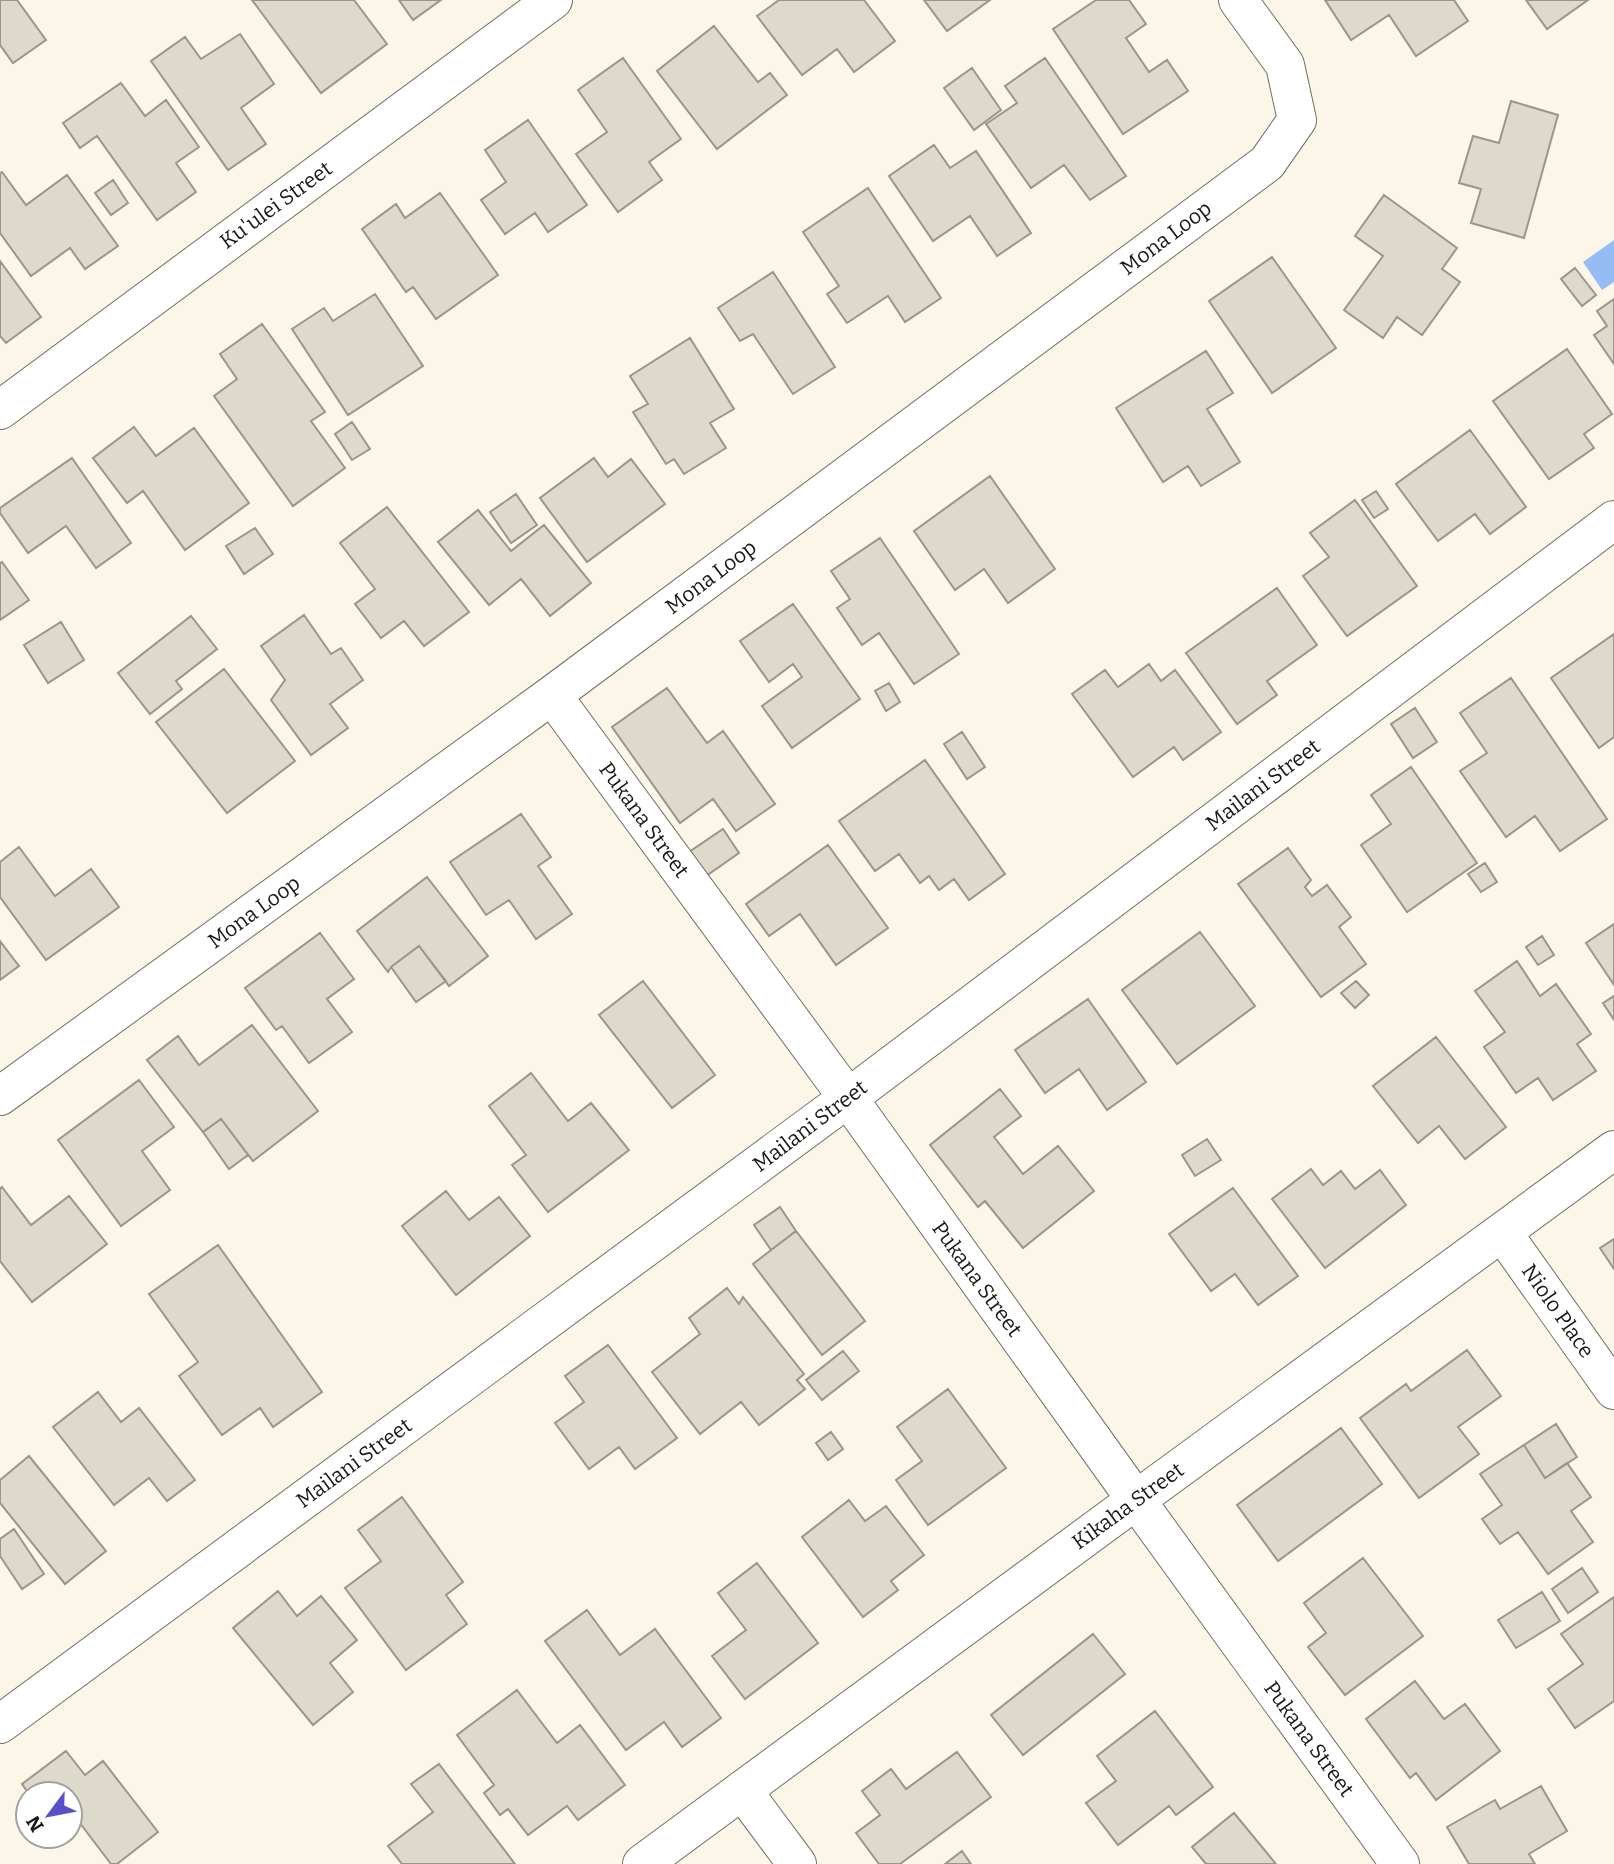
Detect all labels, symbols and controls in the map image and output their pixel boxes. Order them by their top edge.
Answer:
street label: Ku'ulei Street [215,155,338,254]
street label: Mona Loop [1115,195,1217,281]
street label: Mona Loop [660,534,762,620]
street label: Mailani Street [1201,733,1326,836]
street label: Pukana Street [593,757,695,883]
street label: Mona Loop [203,870,305,954]
street label: Mailani Street [748,1074,873,1177]
street label: Pukana Street [926,1216,1028,1342]
street label: Niolo Place [1516,1259,1600,1363]
street label: Mailani Street [291,1412,417,1514]
street label: Kikaha Street [1067,1457,1189,1555]
street label: Pukana Street [1258,1676,1360,1802]
north arrow [14,1780,84,1850]
text: N [21,1811,49,1836]

